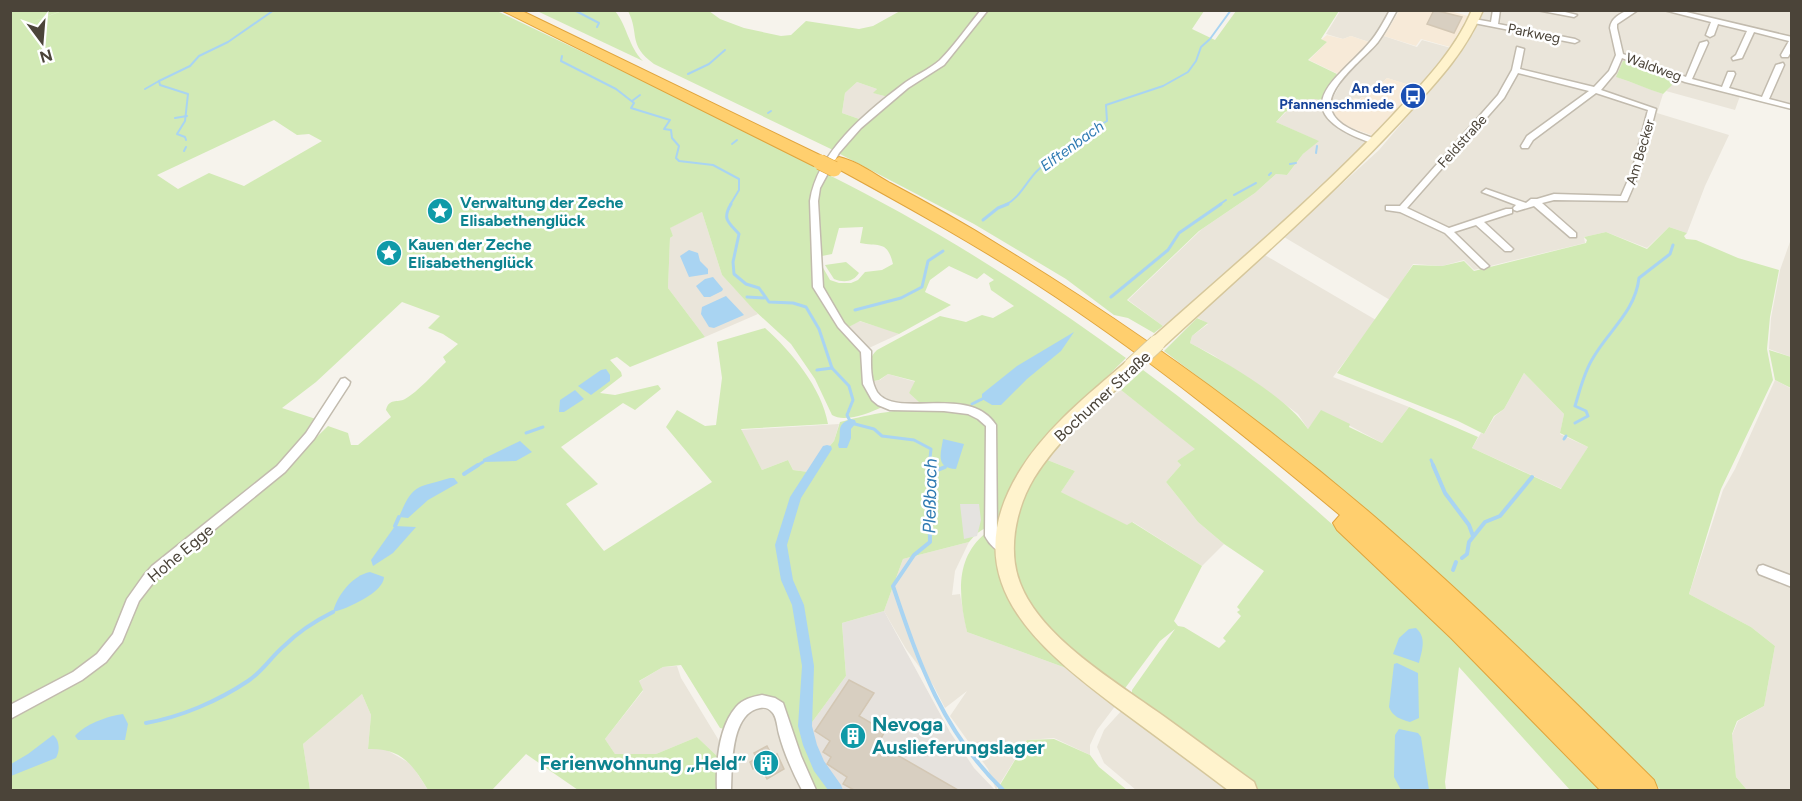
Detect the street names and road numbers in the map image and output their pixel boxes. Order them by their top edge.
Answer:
street label: Parkweg [1506,20,1562,47]
street label: Waldweg [1624,50,1684,85]
street label: Feldstraße [1434,111,1491,171]
street label: Am Becker [1622,117,1659,187]
street label: Bochumer Straße [1050,347,1155,446]
street label: Hohe Egge [144,520,217,586]

